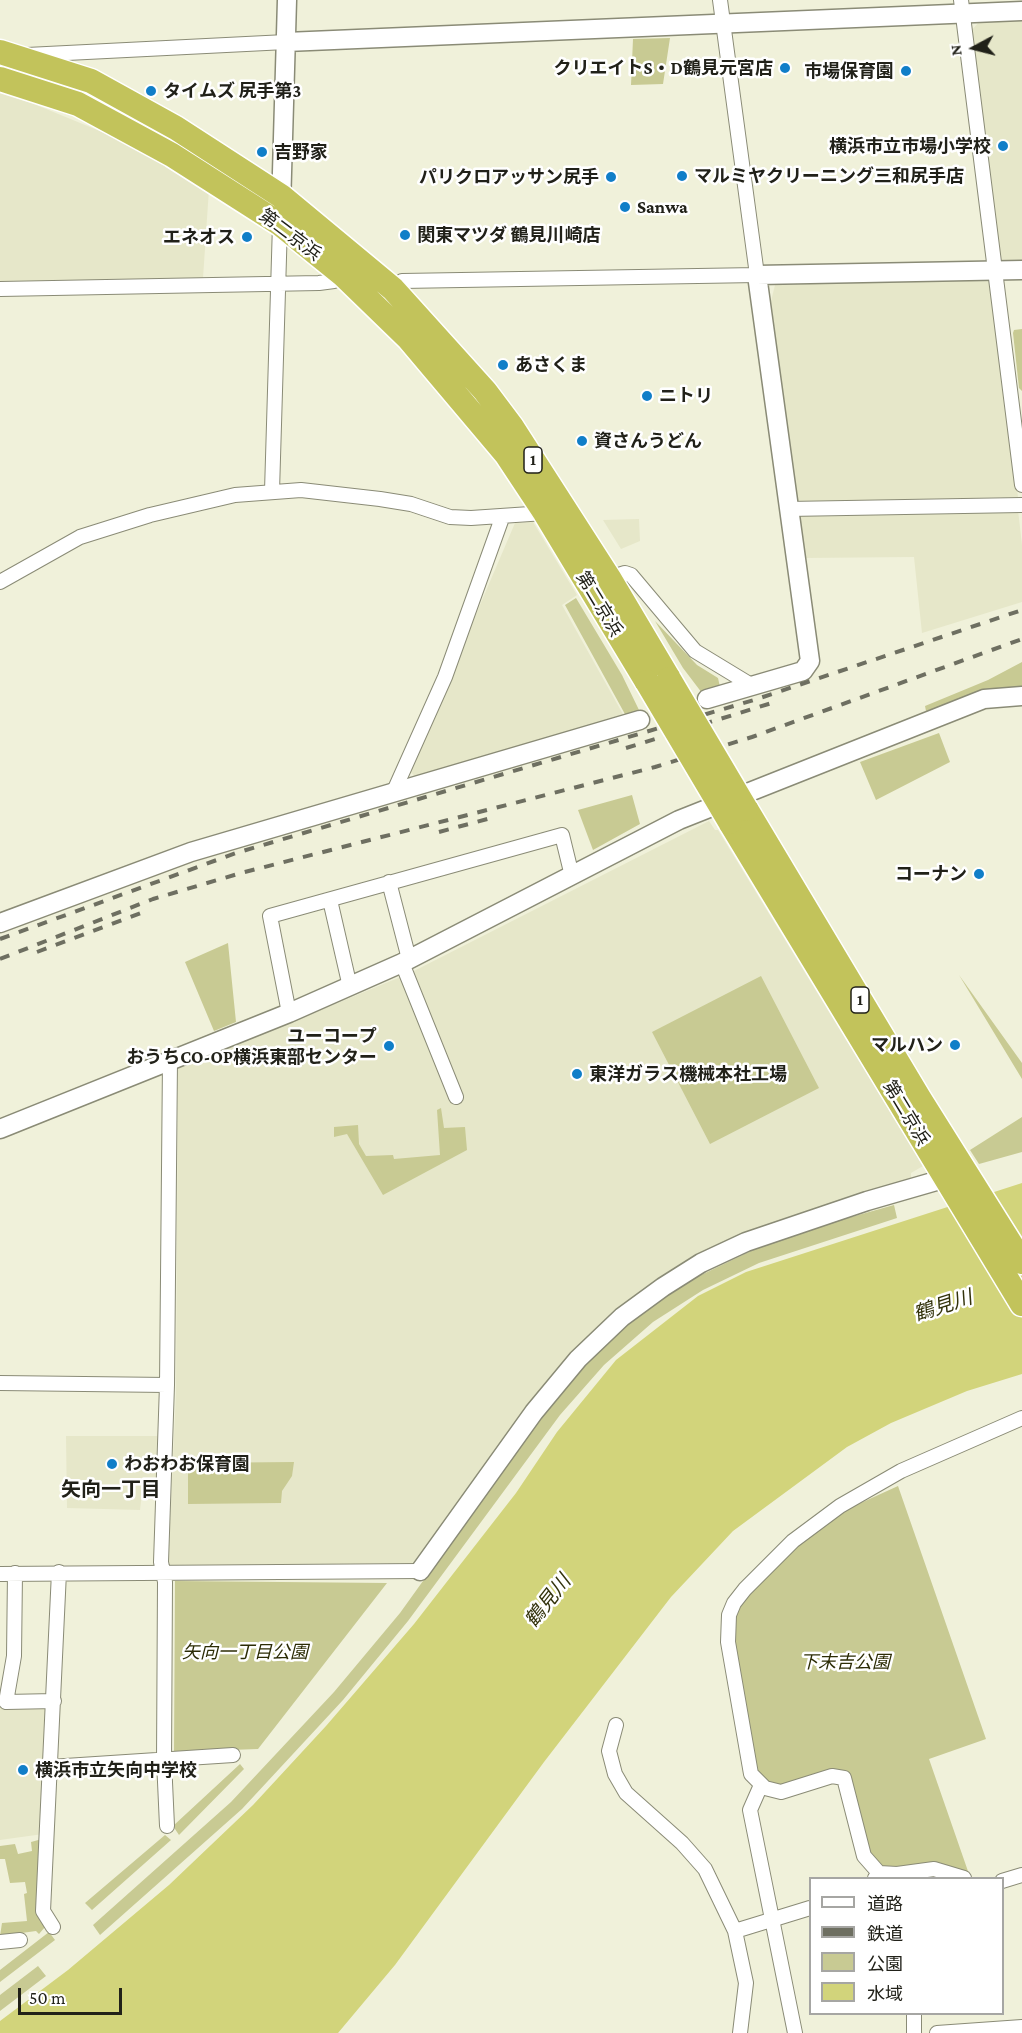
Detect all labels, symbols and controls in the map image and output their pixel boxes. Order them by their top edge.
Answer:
north arrow [944,18,1004,78]
text: N [947,44,965,57]
place label: クリエイトS・D鶴見元宮店 [554,57,773,79]
place label: 市場保育園 [804,60,894,82]
marker: クリエイトS・D鶴見元宮店 [778,61,792,75]
marker: 市場保育園 [899,64,913,78]
place label: タイムズ 尻手第3 [163,80,301,102]
marker: タイムズ 尻手第3 [144,84,158,98]
place label: 横浜市立市場小学校 [829,135,991,157]
marker: 横浜市立市場小学校 [996,139,1010,153]
place label: 吉野家 [274,141,328,163]
marker: 吉野家 [255,145,269,159]
place label: マルミヤクリーニング三和尻手店 [694,165,964,187]
place label: パリクロアッサン尻手 [419,166,599,188]
marker: マルミヤクリーニング三和尻手店 [675,169,689,183]
marker: パリクロアッサン尻手 [604,170,618,184]
place label: Sanwa [637,196,688,218]
marker: Sanwa [618,200,632,214]
street label: 第二京浜 [255,205,325,265]
place label: 関東マツダ 鶴見川崎店 [417,224,600,246]
place label: エネオス [163,226,235,248]
marker: 関東マツダ 鶴見川崎店 [398,228,412,242]
marker: エネオス [240,230,254,244]
place label: あさくま [515,354,587,376]
marker: あさくま [496,358,510,372]
place label: ニトリ [659,385,713,407]
marker: ニトリ [640,389,654,403]
place label: 資さんうどん [594,430,702,452]
marker: 資さんうどん [575,434,589,448]
road number: 1 [524,447,542,473]
street label: 第二京浜 [571,568,627,640]
place label: コーナン [895,863,967,885]
marker: コーナン [972,867,986,881]
road number: 1 [851,987,869,1013]
place label: ユーコープ おうちCO-OP横浜東部センター [126,1025,377,1068]
place label: マルハン [871,1034,943,1056]
marker: マルハン [948,1038,962,1052]
marker: ユーコープ おうちCO-OP横浜東部センター [382,1039,396,1053]
place label: 東洋ガラス機械本社工場 [589,1063,787,1085]
marker: 東洋ガラス機械本社工場 [570,1067,584,1081]
street label: 第二京浜 [878,1077,934,1149]
water label: 鶴見川 [911,1285,975,1327]
place label: わおわお保育園 [124,1453,250,1475]
marker: わおわお保育園 [105,1457,119,1471]
district label: 矢向一丁目 [61,1478,161,1502]
water label: 鶴見川 [520,1570,576,1632]
park label: 矢向一丁目公園 [182,1641,308,1663]
park label: 下末吉公園 [800,1651,890,1673]
place label: 横浜市立矢向中学校 [35,1759,197,1781]
marker: 横浜市立矢向中学校 [16,1763,30,1777]
legend [809,1877,1004,2015]
text: 道路 [867,1894,903,1914]
text: 鉄道 [867,1924,903,1944]
text: 公園 [867,1954,903,1974]
scale bar [21,1976,124,2014]
text: 水域 [867,1984,903,2004]
text: 50 m [29,1988,66,2008]

